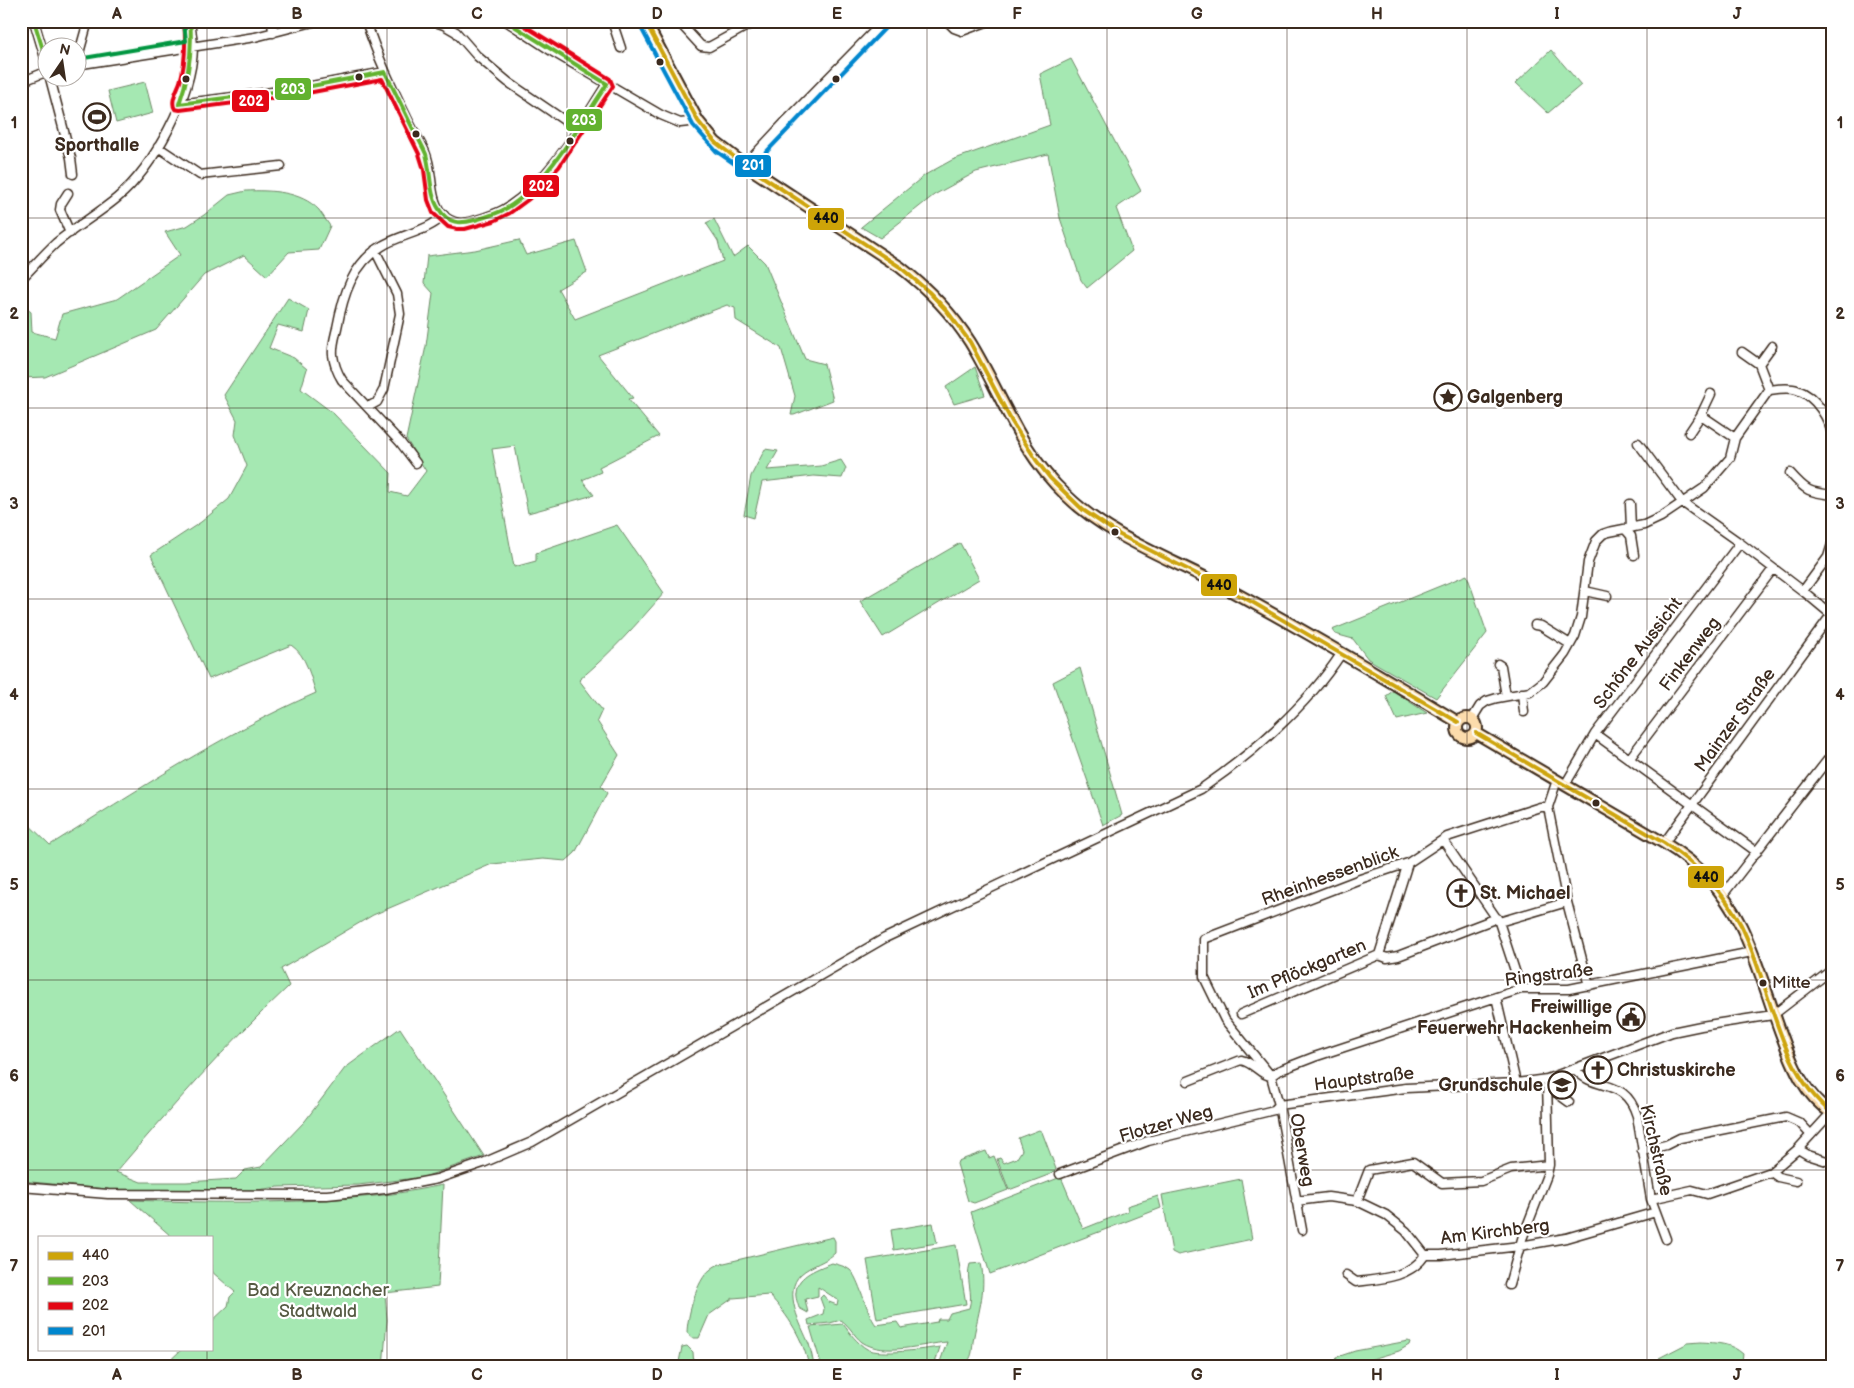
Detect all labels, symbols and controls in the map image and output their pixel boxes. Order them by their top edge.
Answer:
text: A [111,5,122,24]
text: B [291,5,303,24]
text: C [471,5,483,24]
text: D [651,5,663,24]
text: E [832,5,842,24]
text: F [1012,5,1022,24]
text: G [1191,5,1203,24]
text: H [1371,5,1383,24]
text: I [1554,5,1560,24]
text: J [1733,5,1742,24]
north arrow [38,38,88,88]
text: N [58,40,72,59]
unlabelled marker [655,57,665,67]
unlabelled marker [354,72,364,82]
unlabelled marker [181,74,191,84]
unlabelled marker [831,74,841,84]
line badge: 203 [274,77,312,101]
text: 203 [280,81,306,98]
line badge: 202 [231,89,270,113]
text: 202 [238,93,264,110]
sports icon: Sporthalle [82,102,112,132]
line badge: 203 [565,108,603,132]
text: 203 [571,112,597,129]
text: 1 [11,114,17,133]
text: 1 [1837,114,1843,133]
unlabelled marker [411,129,421,139]
place label: Sporthalle [55,135,139,156]
unlabelled marker [565,136,575,146]
line badge: 201 [734,154,772,178]
text: 201 [742,157,764,174]
line badge: 202 [522,174,560,198]
text: 202 [528,178,554,195]
line badge: 440 [807,207,845,231]
text: 440 [813,210,839,227]
text: 2 [9,305,19,324]
text: 2 [1835,305,1845,324]
place icon: Galgenberg [1433,382,1463,412]
place label: Galgenberg [1467,387,1563,408]
text: 3 [9,495,19,514]
text: 3 [1835,495,1845,514]
unlabelled marker [1110,527,1120,537]
line badge: 440 [1200,573,1238,597]
text: 440 [1206,577,1232,594]
street label: Schöne Aussicht [1589,593,1687,713]
street label: Finkenweg [1655,613,1725,695]
street label: Mainzer Straße [1690,664,1780,776]
text: 4 [9,686,19,705]
text: 4 [1835,686,1845,705]
unlabelled marker [1591,798,1601,808]
street label: Rheinhessenblick [1259,841,1401,910]
line badge: 440 [1687,865,1725,889]
text: 440 [1693,869,1719,886]
text: 5 [9,876,19,895]
text: 5 [1835,876,1845,895]
church icon: St. Michael [1446,878,1476,908]
place label: St. Michael [1480,883,1571,904]
street label: Im Pflöckgarten [1245,935,1369,1003]
street label: Ringstraße [1504,959,1595,991]
place label: Mitte [1772,973,1811,993]
marker: Mitte [1758,978,1768,988]
place label: Freiwillige Feuerwehr Hackenheim [1417,997,1612,1039]
public building icon: Freiwillige Feuerwehr Hackenheim [1616,1002,1646,1032]
church icon: Christuskirche [1583,1055,1613,1085]
place label: Christuskirche [1617,1060,1736,1081]
street label: Hauptstraße [1313,1062,1415,1096]
text: 6 [9,1067,19,1086]
text: 6 [1835,1067,1845,1086]
school or university icon: Grundschule [1547,1070,1577,1100]
place label: Grundschule [1439,1075,1543,1096]
street label: Flotzer Weg [1117,1101,1215,1147]
street label: Kirchstraße [1635,1102,1677,1198]
street label: Oberweg [1285,1112,1319,1188]
street label: Am Kirchberg [1439,1215,1551,1249]
legend [38,1236,212,1350]
text: 440 [82,1246,109,1265]
text: 7 [10,1257,19,1276]
text: 7 [1836,1257,1845,1276]
text: 203 [82,1272,109,1291]
park label: Bad Kreuznacher Stadtwald [247,1280,389,1322]
text: 202 [82,1296,109,1315]
text: 201 [82,1322,105,1341]
text: A [111,1366,122,1385]
text: B [291,1366,303,1385]
text: C [471,1366,483,1385]
text: D [651,1366,663,1385]
text: E [832,1366,842,1385]
text: F [1012,1366,1022,1385]
text: G [1191,1366,1203,1385]
text: H [1371,1366,1383,1385]
text: I [1554,1366,1560,1385]
text: J [1733,1366,1742,1385]

